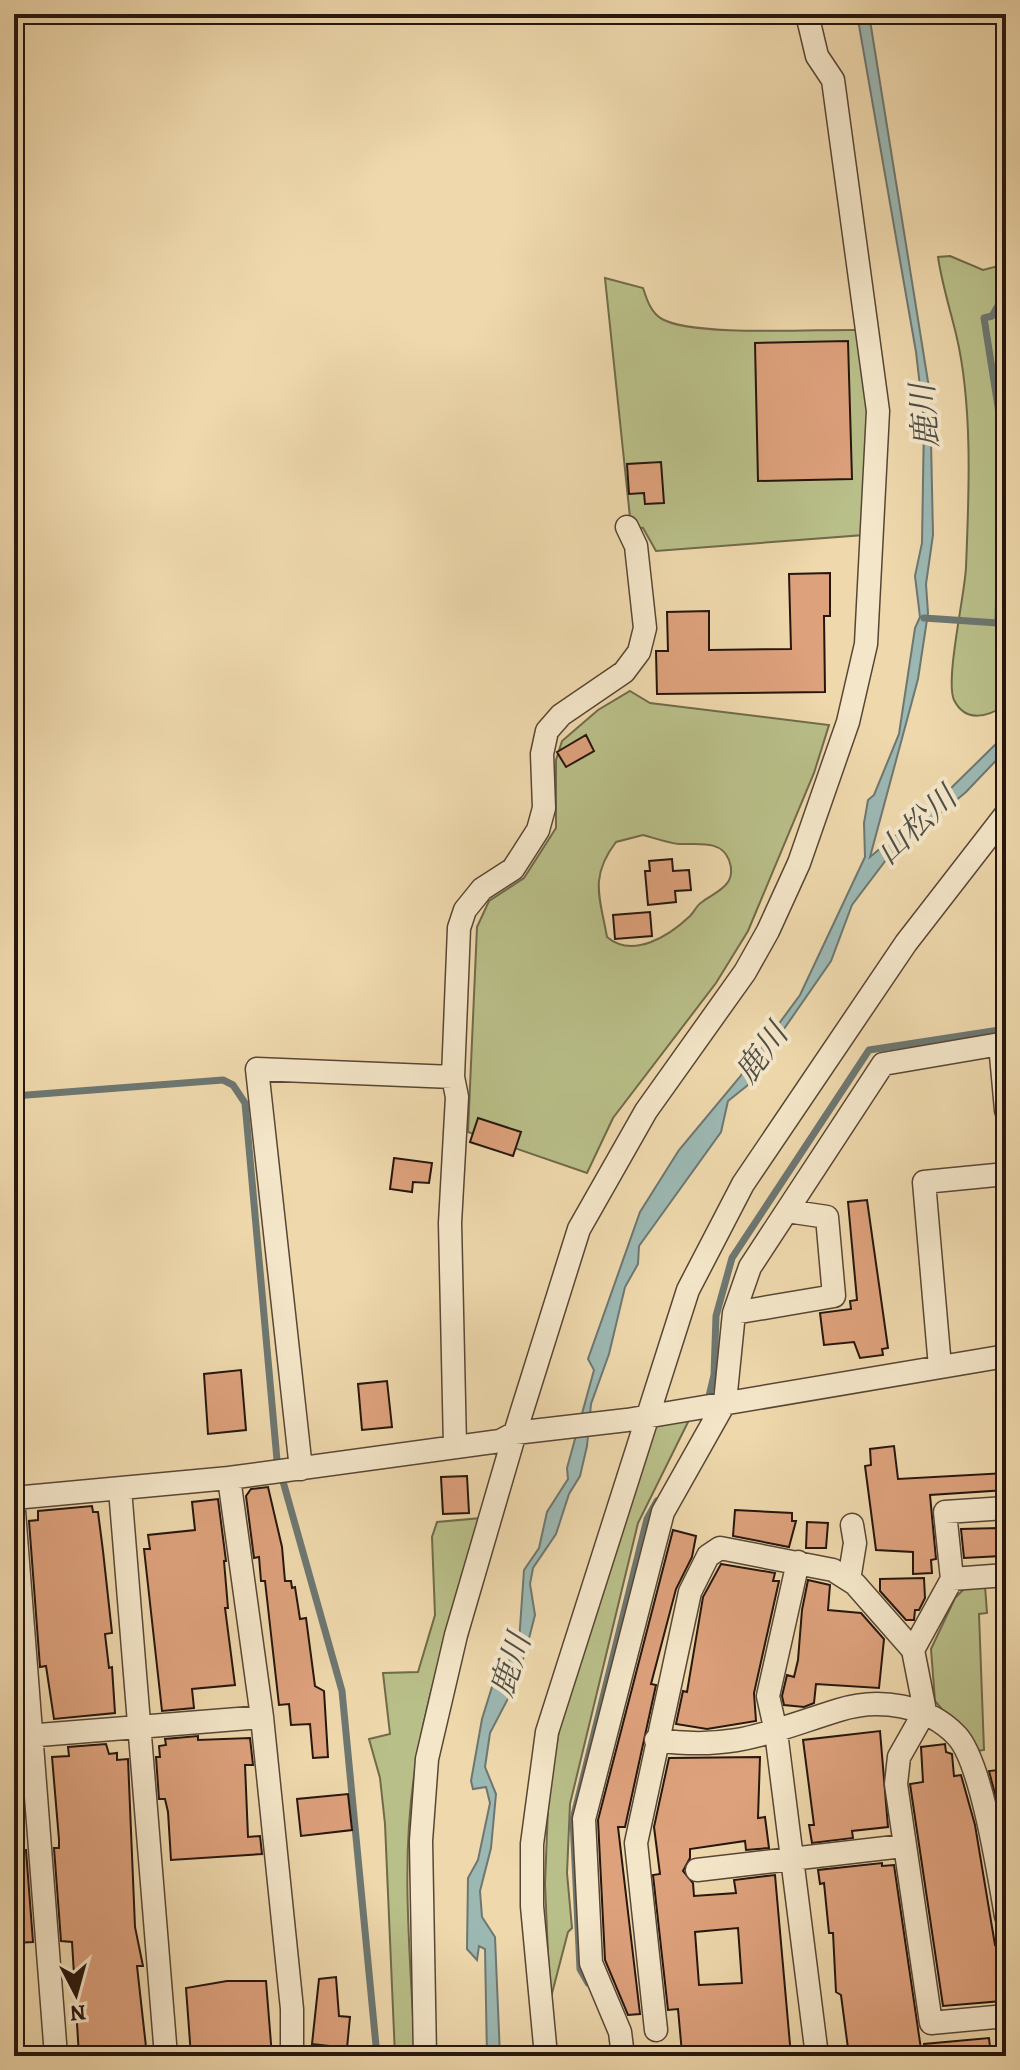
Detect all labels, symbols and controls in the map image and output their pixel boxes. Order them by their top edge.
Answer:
water label: 鹿川 [900,380,948,449]
water label: 山松川 [866,774,968,874]
water label: 鹿川 [724,1012,800,1092]
water label: 鹿川 [479,1625,542,1702]
north arrow [36,1954,116,2034]
text: N [68,1997,88,2029]

